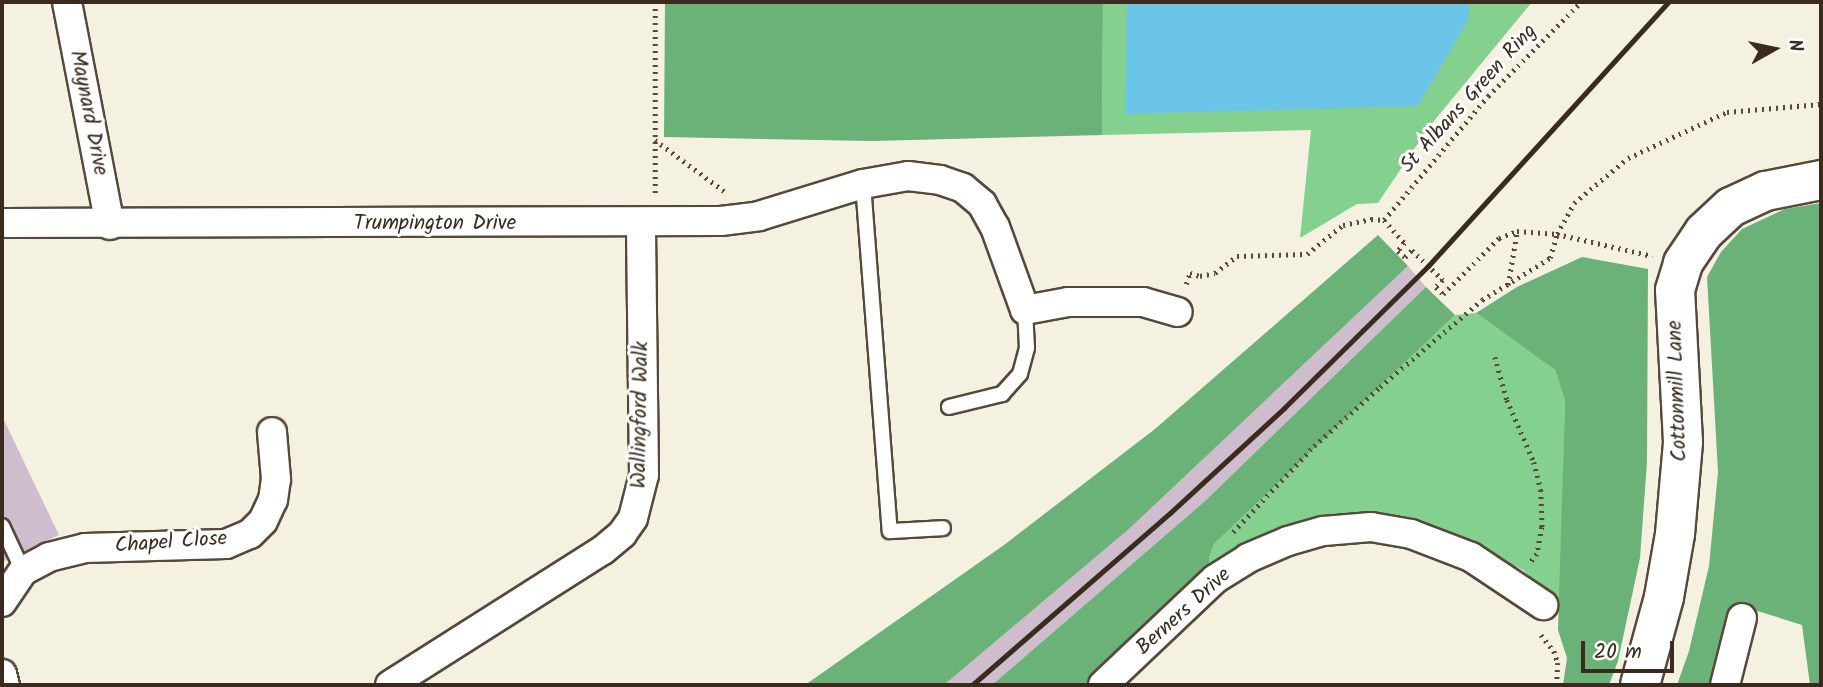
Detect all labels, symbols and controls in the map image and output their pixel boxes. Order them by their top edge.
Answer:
north arrow [1739,14,1809,84]
street label: St Albans Green Ring [1395,19,1543,179]
text: N [1779,37,1810,54]
street label: Maynard Drive [64,48,112,178]
street label: Trumpington Drive [354,211,516,237]
street label: Cottonmill Lane [1663,320,1693,462]
street label: Wallingford Walk [627,341,655,489]
street label: Chapel Close [114,527,228,559]
street label: Berners Drive [1132,563,1236,661]
scale bar [1585,628,1678,672]
text: 20 m [1594,636,1642,669]

